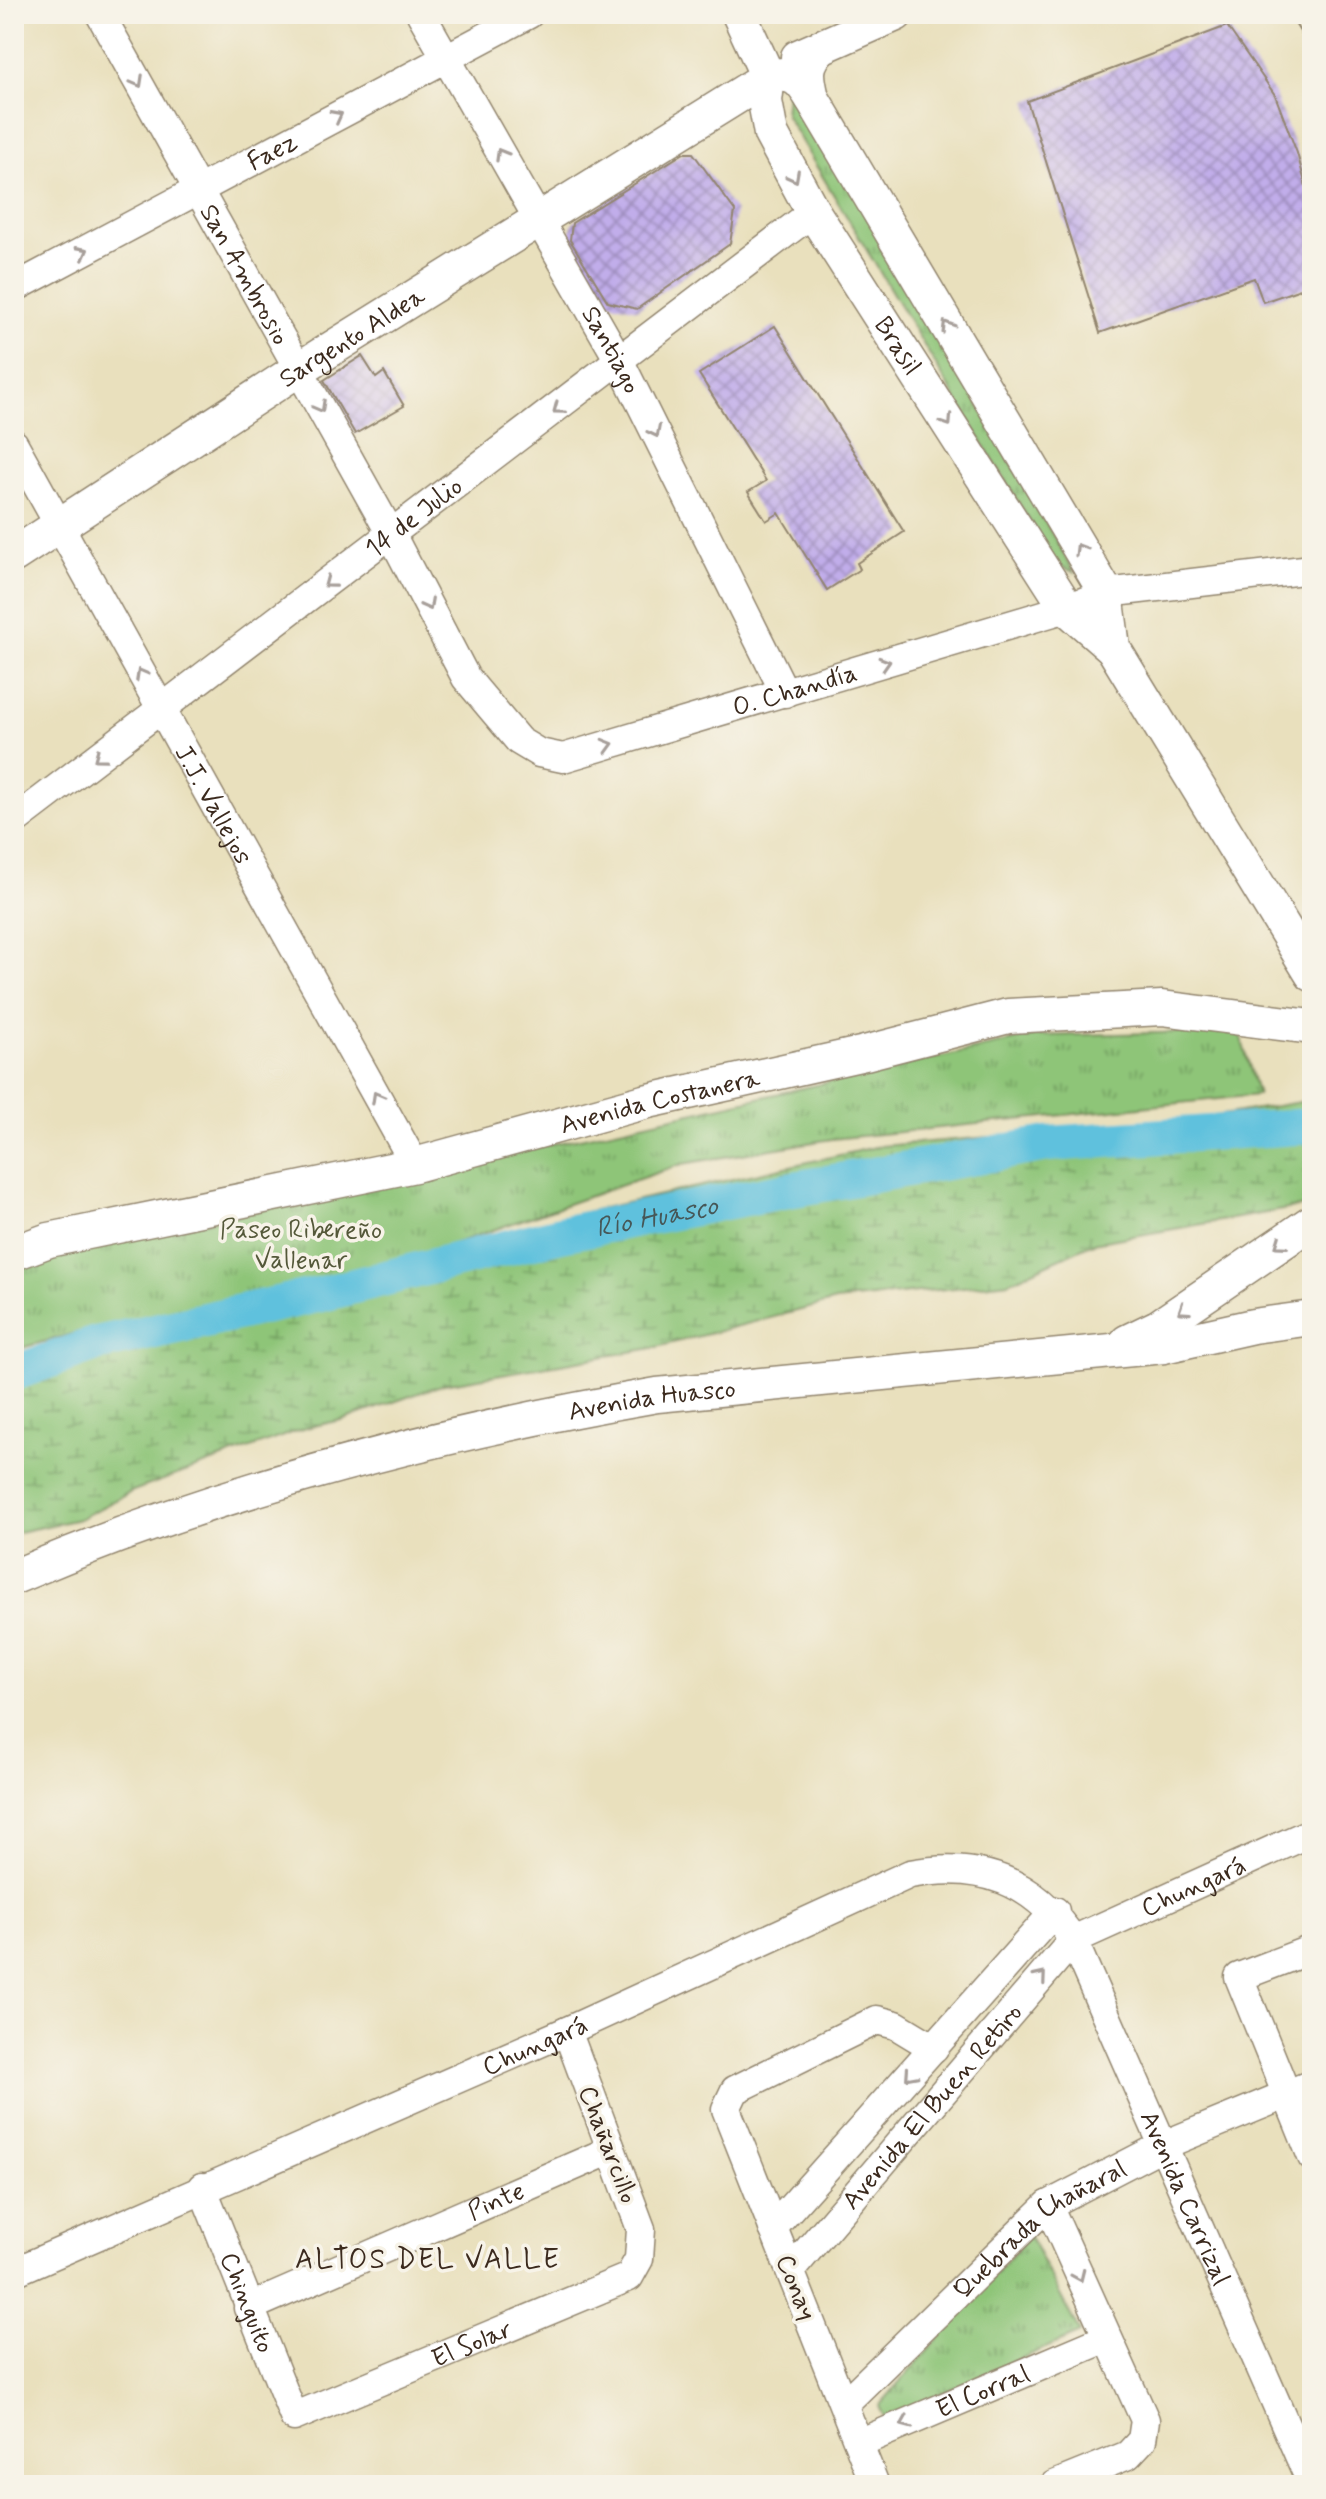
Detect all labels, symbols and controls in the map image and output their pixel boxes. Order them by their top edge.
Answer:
one-way arrow [129,74,144,88]
one-way arrow [329,111,343,126]
street label: Faez [242,125,304,180]
one-way arrow [495,148,511,163]
one-way arrow [785,168,800,183]
street label: San Ambrosio [191,199,297,352]
one-way arrow [74,246,89,261]
street label: Sargento Aldea [273,280,432,396]
street label: Santiago [572,300,648,400]
street label: Brasil [865,310,928,382]
one-way arrow [941,320,957,335]
one-way arrow [310,398,326,413]
one-way arrow [552,400,567,414]
one-way arrow [937,412,952,427]
one-way arrow [645,423,661,438]
street label: 14 de Julio [359,470,470,567]
one-way arrow [1074,543,1090,558]
one-way arrow [323,574,337,588]
one-way arrow [419,596,434,611]
street label: O. Chandía [729,656,861,726]
one-way arrow [877,656,891,672]
one-way arrow [135,668,151,683]
one-way arrow [601,737,615,754]
street label: J.J. Vallejos [166,739,259,871]
one-way arrow [93,747,108,761]
street label: Avenida Costanera [556,1062,764,1143]
one-way arrow [372,1090,387,1105]
water label: Río Huasco [592,1188,722,1248]
park label: Paseo Ribereño Vallenar [220,1214,382,1278]
one-way arrow [1274,1234,1288,1249]
one-way arrow [1178,1300,1192,1315]
street label: Avenida Huasco [565,1372,737,1430]
street label: Chungará [1136,1849,1252,1926]
one-way arrow [1031,1971,1046,1986]
street label: Avenida El Buen Retiro [835,1997,1031,2217]
street label: Chungará [477,2009,594,2085]
one-way arrow [906,2065,920,2080]
street label: Chañarcillo [569,2081,645,2208]
street label: Avenida Carrizal [1131,2106,1237,2291]
street label: Quebrada Chañaral [946,2152,1133,2308]
street label: Pinte [463,2175,530,2229]
district label: ALTOS DEL VALLE [295,2242,561,2279]
street label: Chinguito [211,2248,282,2358]
street label: Conay [767,2250,824,2326]
one-way arrow [1070,2268,1086,2282]
street label: El Solar [427,2313,518,2377]
street label: El Corral [931,2358,1035,2428]
one-way arrow [900,2414,914,2430]

